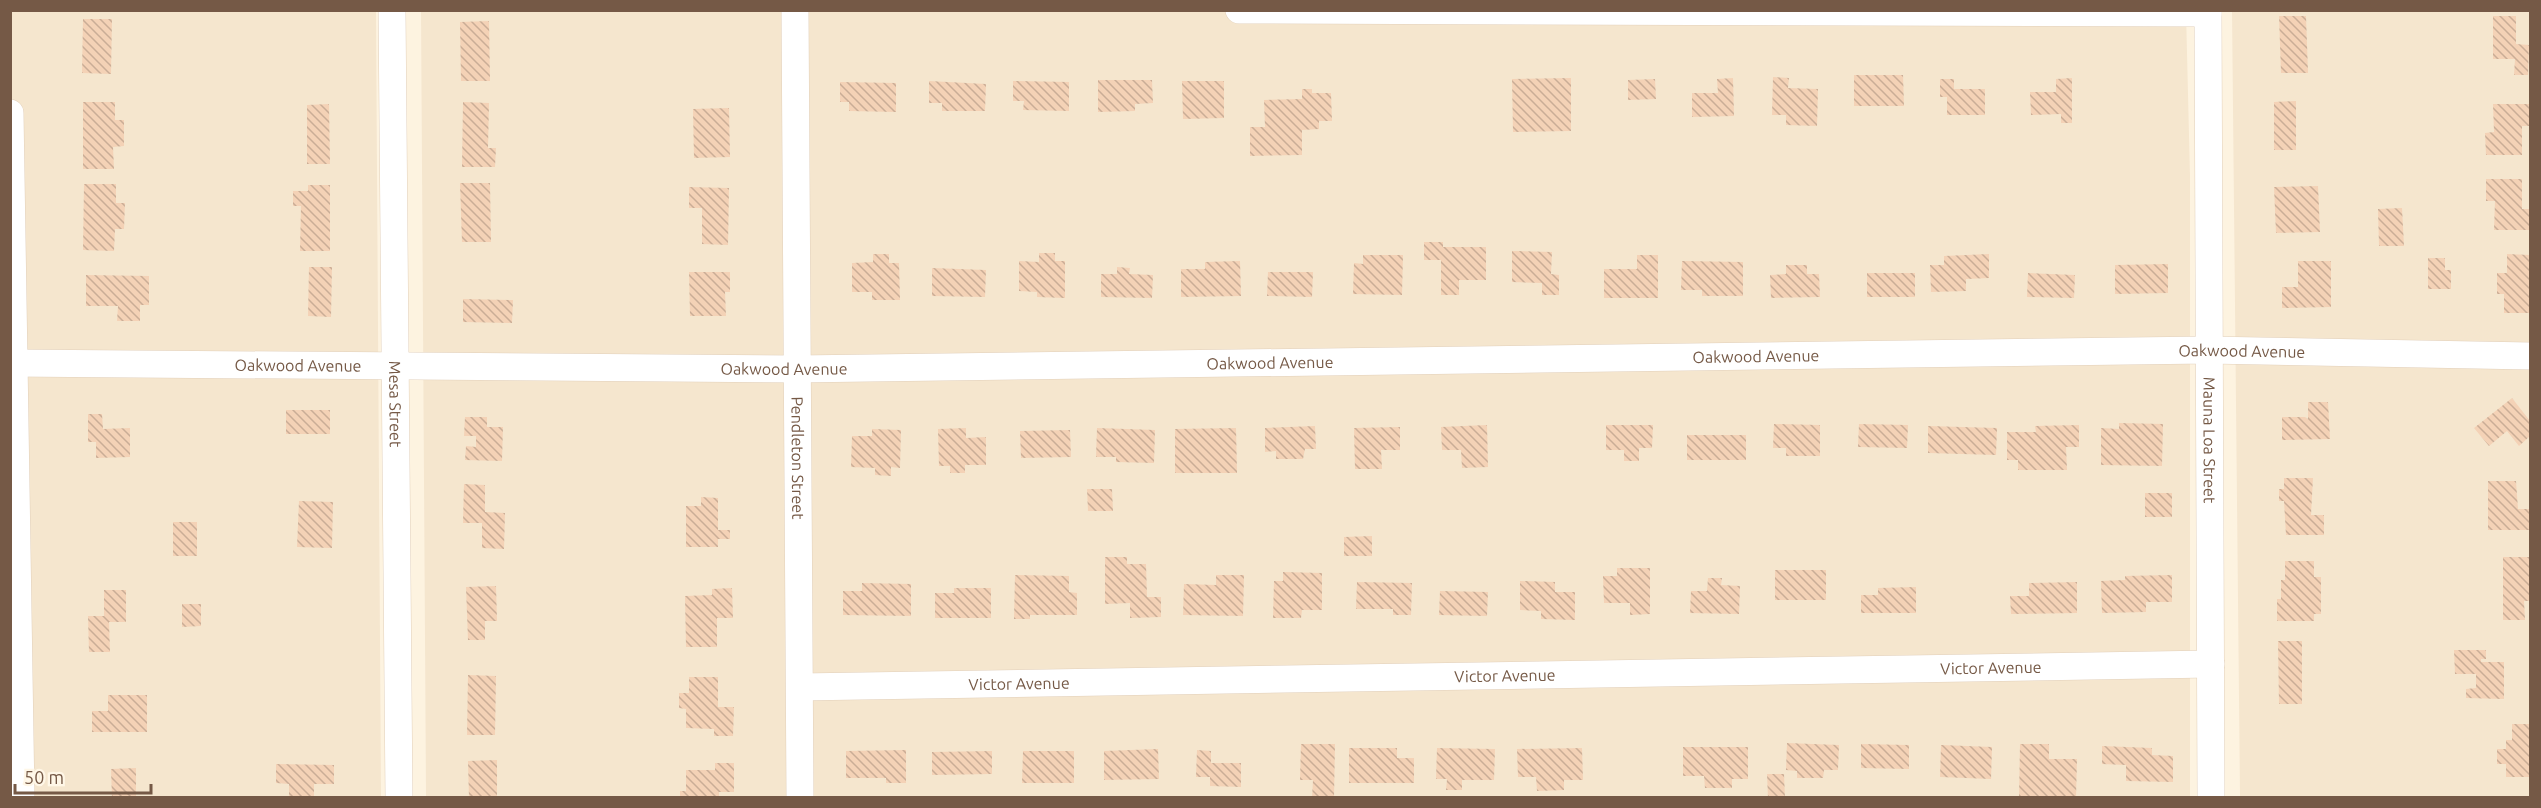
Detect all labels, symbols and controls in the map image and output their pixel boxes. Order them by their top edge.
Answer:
street label: Oakwood Avenue [2178,341,2305,361]
street label: Oakwood Avenue [1692,346,1819,366]
street label: Oakwood Avenue [1206,353,1334,372]
street label: Oakwood Avenue [234,356,362,375]
street label: Oakwood Avenue [720,359,848,378]
street label: Mesa Street [386,361,405,448]
street label: Mauna Loa Street [2200,377,2219,504]
street label: Pendleton Street [788,397,807,520]
street label: Victor Avenue [1940,658,2042,677]
street label: Victor Avenue [1454,666,1556,685]
street label: Victor Avenue [968,674,1070,693]
scale bar [15,757,152,795]
text: 50 m [24,767,64,787]

